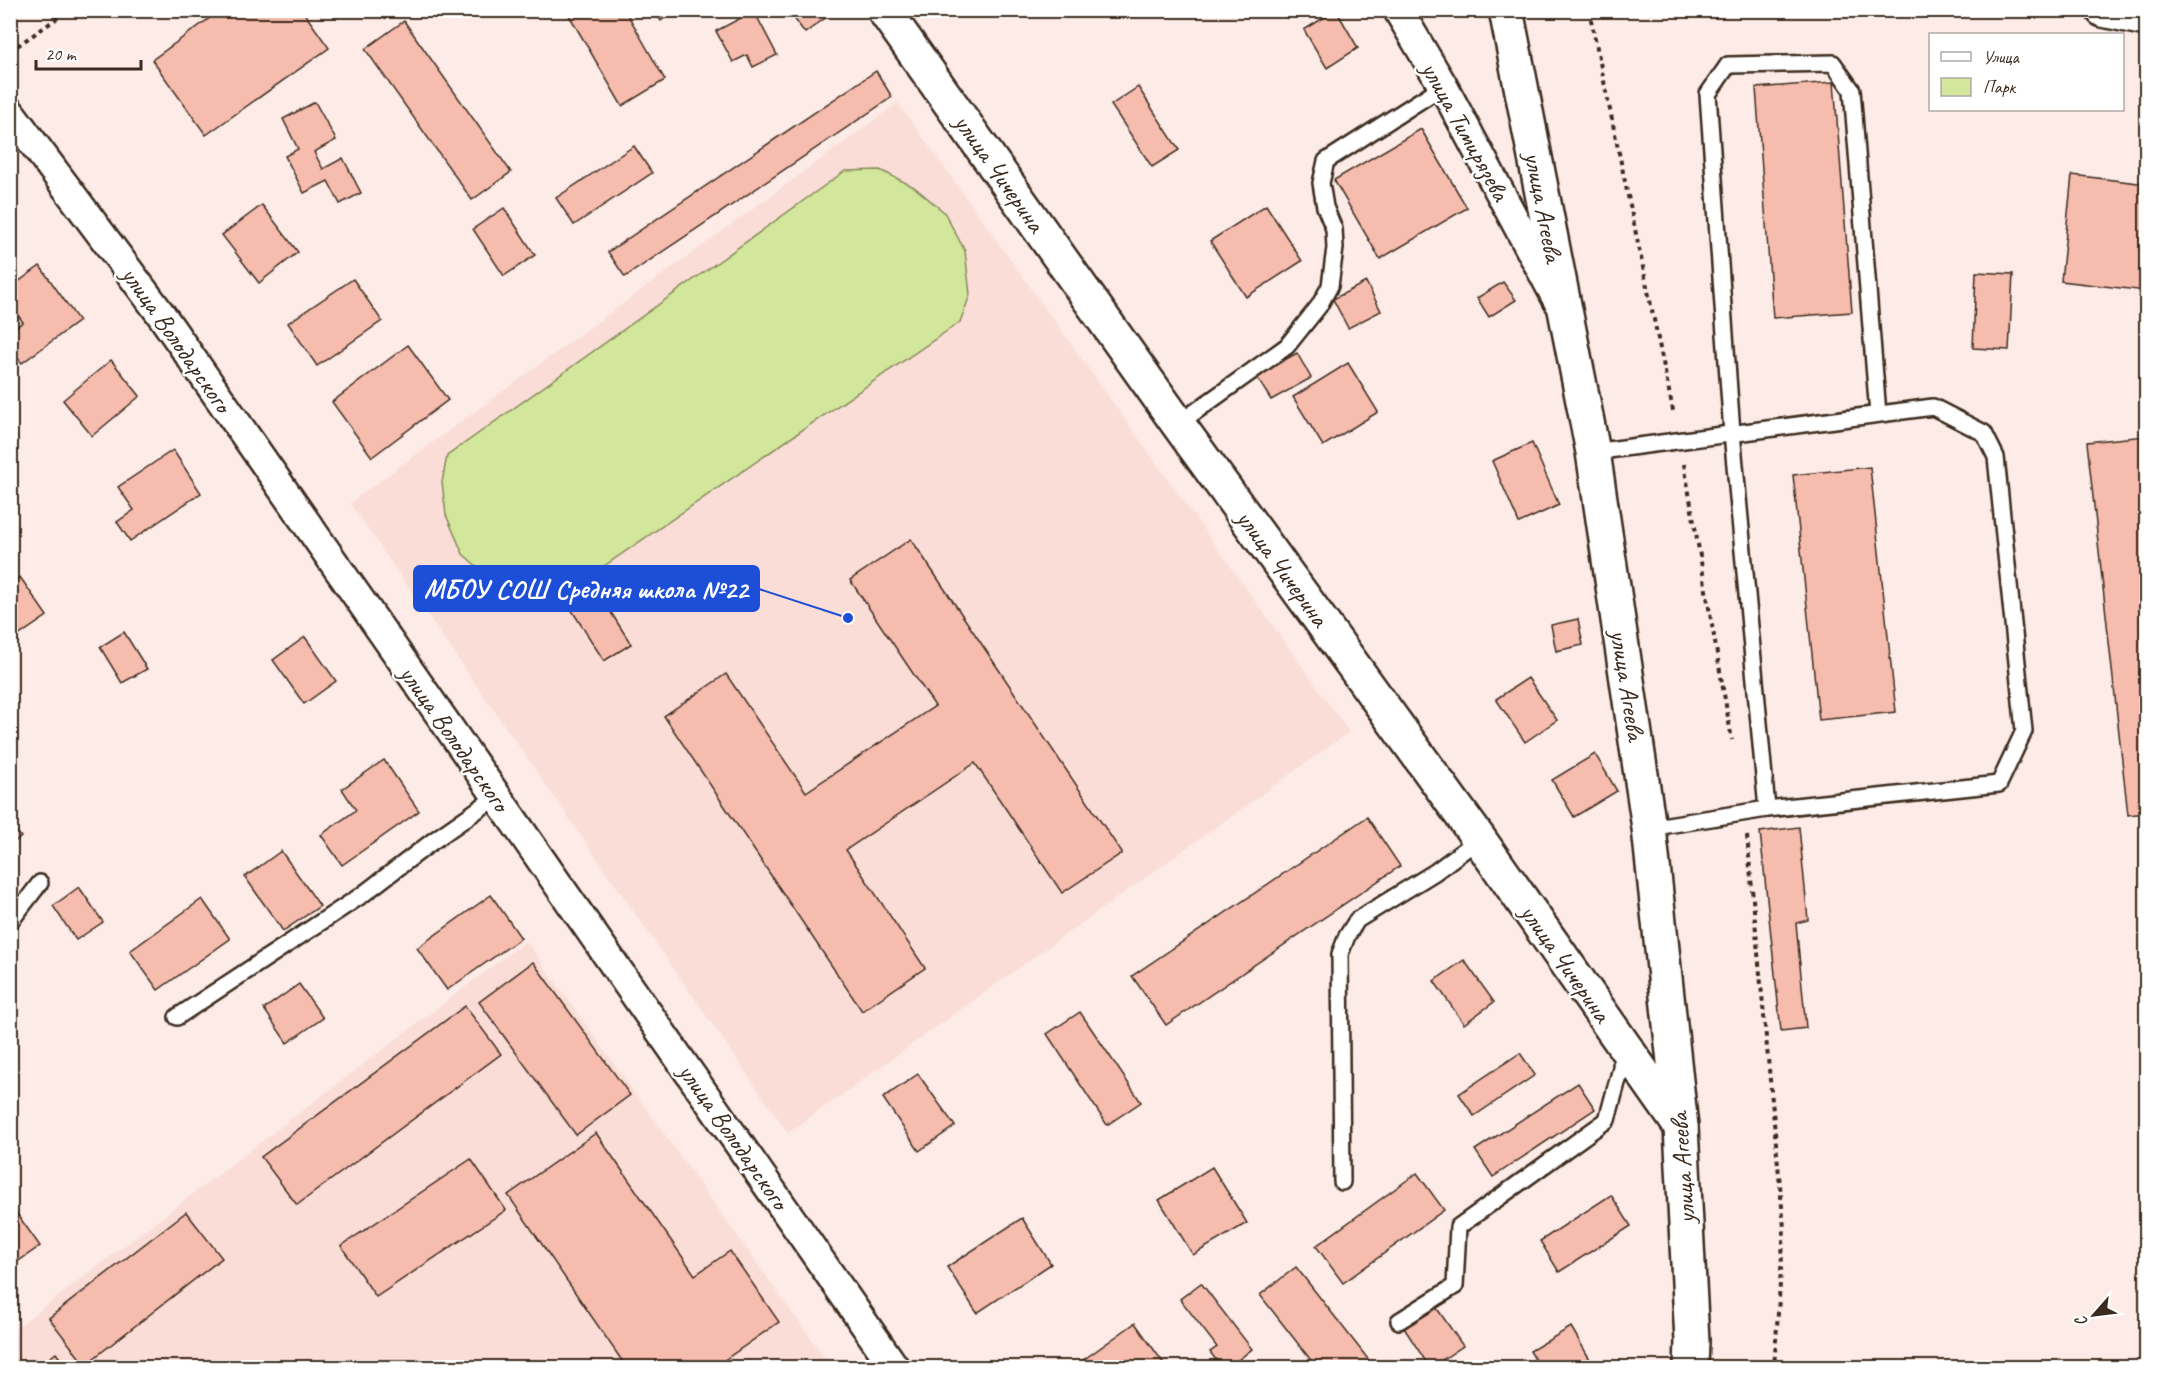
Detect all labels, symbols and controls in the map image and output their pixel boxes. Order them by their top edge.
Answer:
scale bar [36,33,141,71]
legend [1929,33,2124,111]
text: 20 m [45,43,78,65]
text: Улица [1983,46,2020,68]
street label: улица Тимирязева [1413,54,1518,208]
text: Парк [1983,76,2017,98]
street label: улица Чичерина [946,106,1053,240]
street label: улица Агеева [1516,147,1571,267]
street label: улица Володарского [113,258,241,421]
street label: улица Чичерина [1228,502,1337,635]
callout: МБОУ СОШ Средняя школа №22 [414,566,759,611]
text: МБОУ СОШ Средняя школа №22 [424,572,751,606]
street label: улица Агеева [1602,625,1653,745]
street label: улица Володарского [391,657,519,820]
street label: улица Чичерина [1512,896,1619,1030]
street label: улица Володарского [670,1055,798,1218]
street label: улица Агеева [1662,1109,1703,1227]
north arrow [2064,1285,2124,1345]
text: С [2070,1312,2092,1330]

